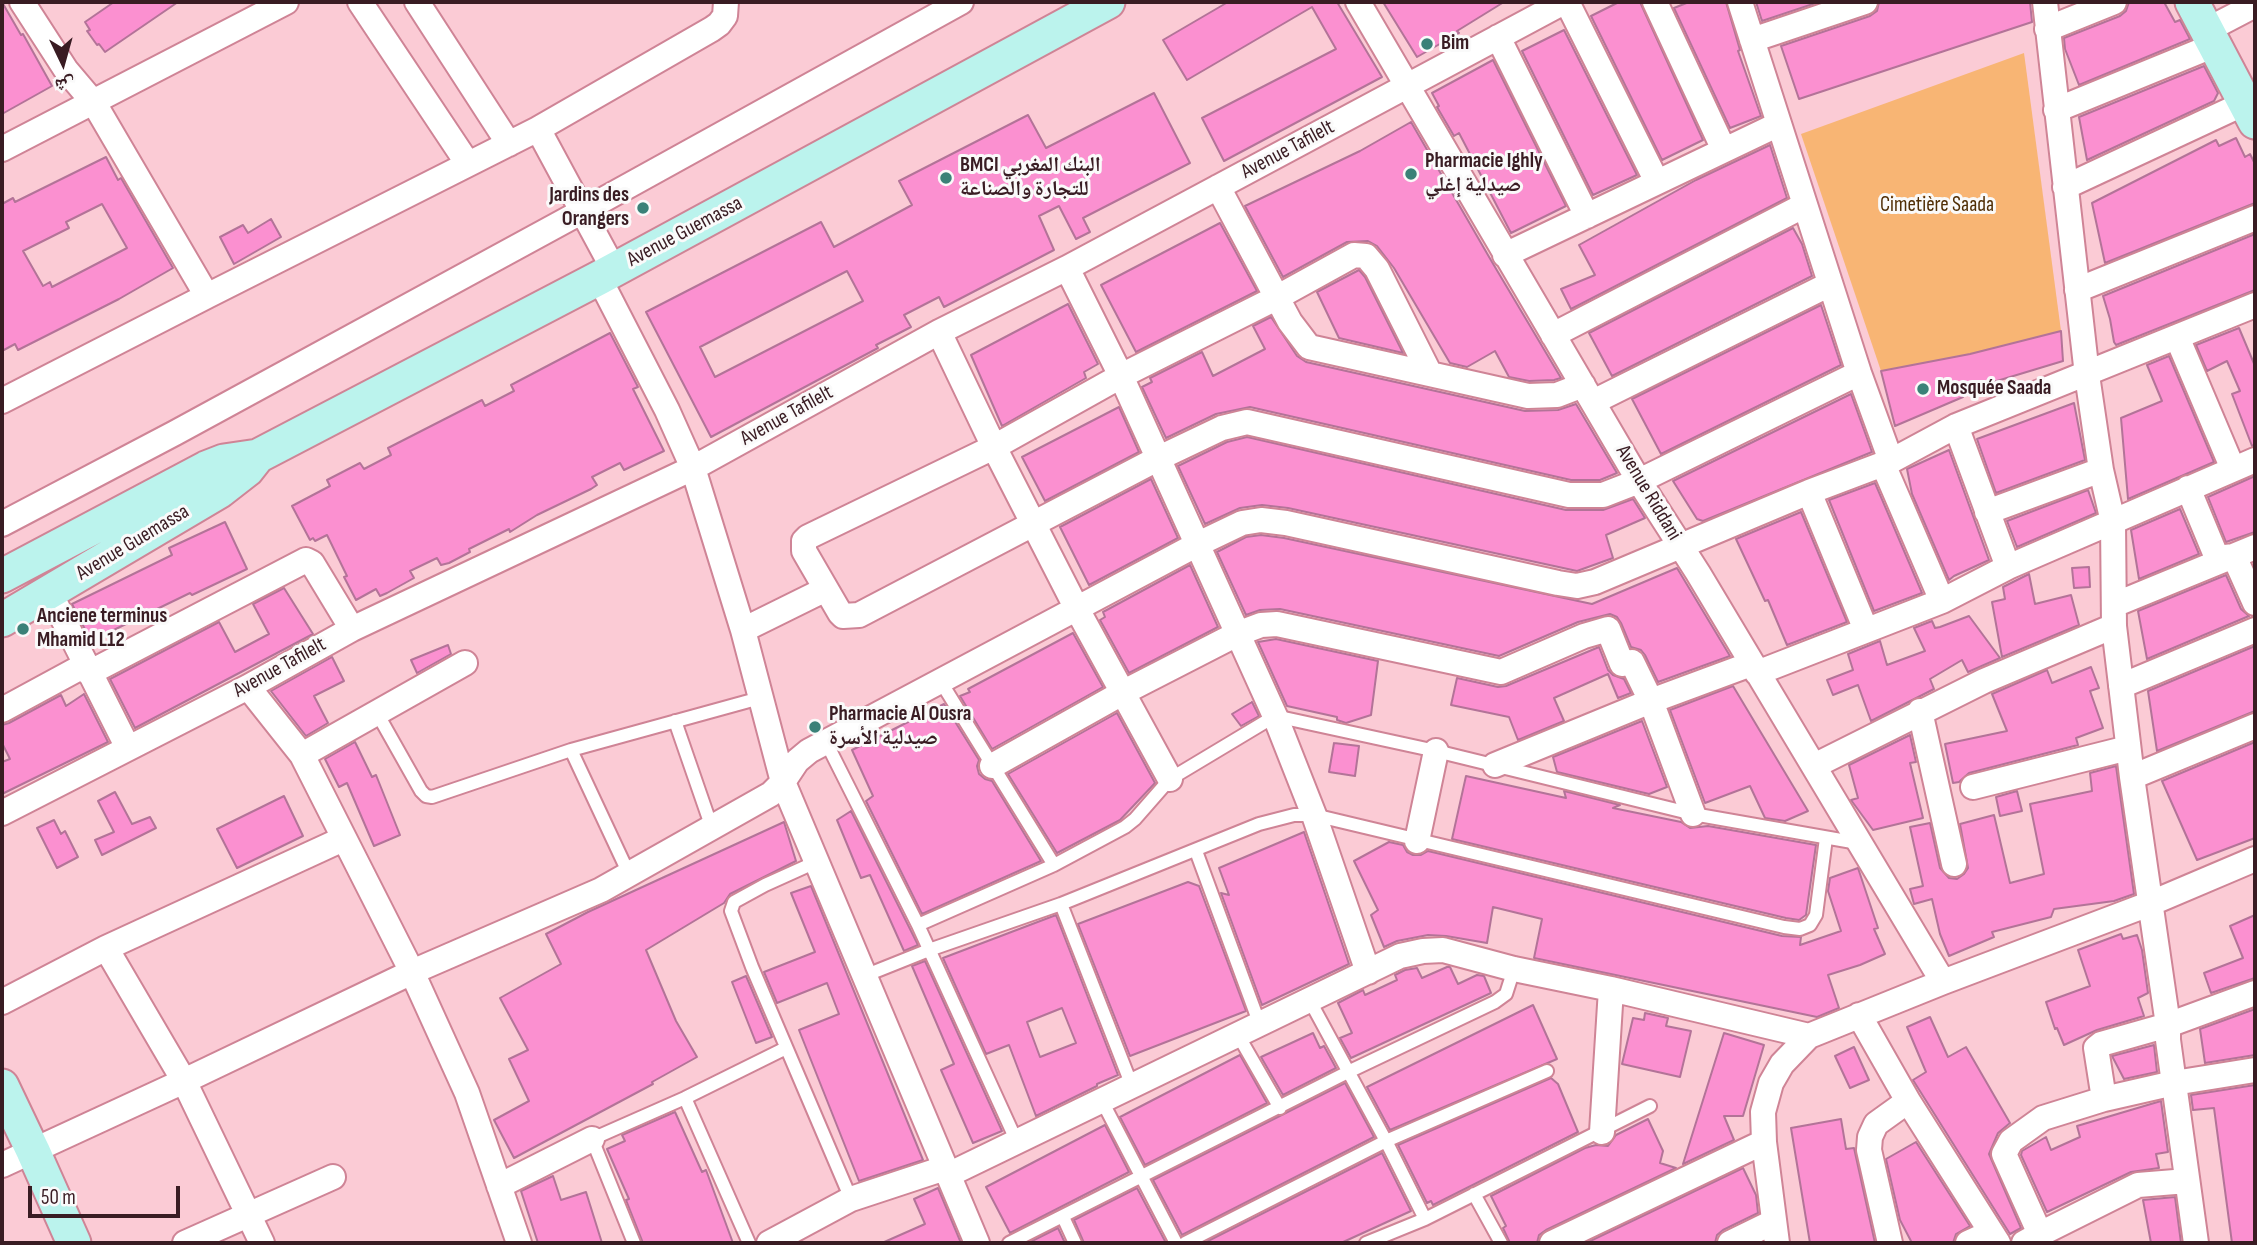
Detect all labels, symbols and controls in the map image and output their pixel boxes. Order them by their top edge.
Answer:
north arrow [28,28,98,98]
place label: Bim [1441,31,1469,57]
marker: Bim [1419,36,1435,52]
text: ش [54,72,76,97]
street label: Avenue Tafilelt [1237,115,1339,185]
place label: Pharmacie Ighly صيدلية إغلي [1425,149,1543,199]
place label: BMCI البنك المغربي للتجارة والصناعة [960,153,1101,203]
marker: Pharmacie Ighly صيدلية إغلي [1403,166,1419,182]
marker: BMCI البنك المغربي للتجارة والصناعة [938,170,954,186]
place label: Jardins des Orangers [549,183,629,233]
street label: Avenue Guemassa [623,191,747,273]
park label: Cimetière Saada [1880,193,1994,219]
marker: Jardins des Orangers [635,200,651,216]
place label: Mosquée Saada [1937,376,2051,402]
street label: Avenue Tafilelt [736,380,838,452]
marker: Mosquée Saada [1915,381,1931,397]
street label: Avenue Riddani [1610,441,1686,545]
street label: Avenue Guemassa [72,500,194,586]
place label: Anciene terminus Mhamid L12 [37,604,167,654]
marker: Anciene terminus Mhamid L12 [15,621,31,637]
street label: Avenue Tafilelt [229,632,331,704]
place label: Pharmacie Al Ousra صيدلية الأسرة [829,702,971,752]
marker: Pharmacie Al Ousra صيدلية الأسرة [807,719,823,735]
scale bar [32,1172,184,1216]
text: 50 m [41,1185,76,1210]

